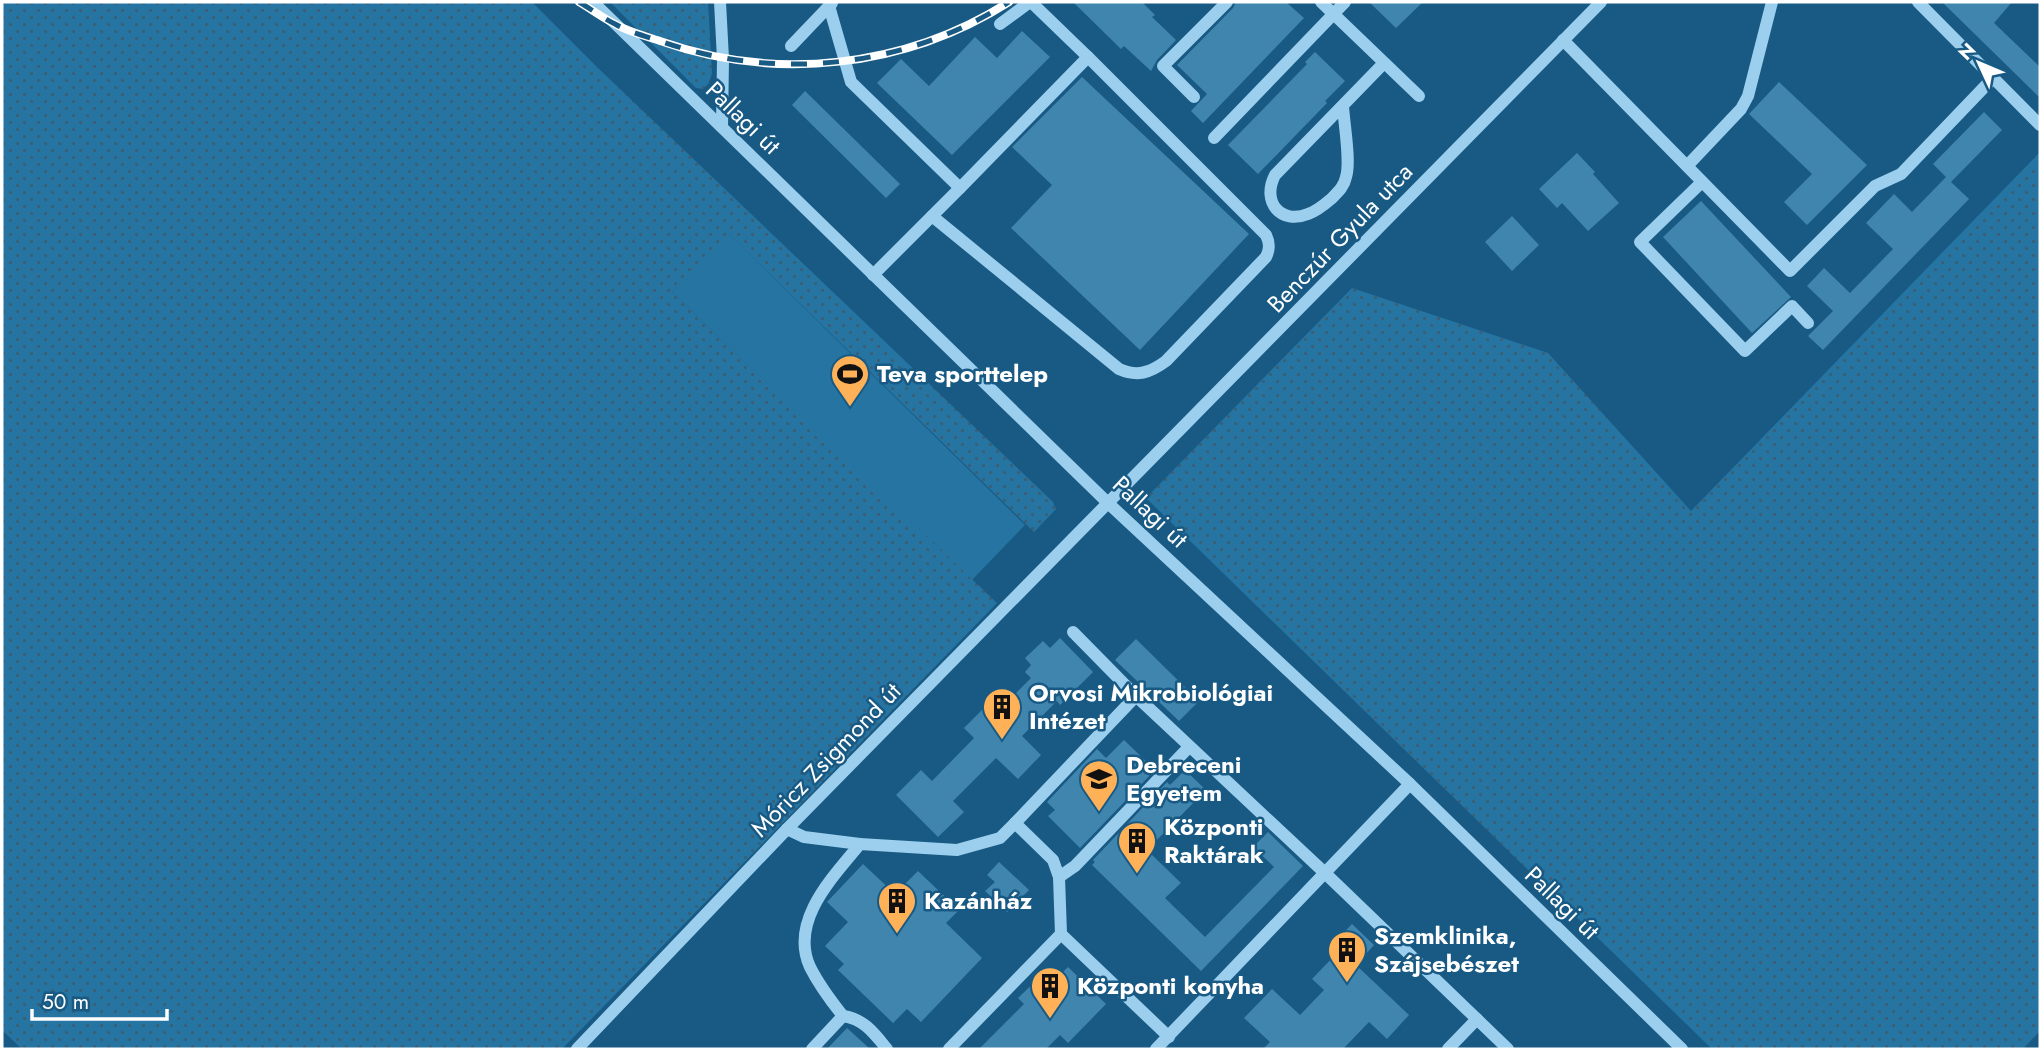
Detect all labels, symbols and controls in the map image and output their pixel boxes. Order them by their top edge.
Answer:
north arrow [1944,28,2014,98]
text: N [1952,37,1982,66]
street label: Pallagi út [698,73,789,162]
street label: Benczúr Gyula utca [1259,155,1421,321]
sports icon: Teva sporttelep [829,353,871,408]
place label: Teva sporttelep [877,356,1048,391]
street label: Pallagi út [1105,467,1196,556]
street label: Móricz Zsigmond út [743,674,909,845]
place label: Orvosi Mikrobiológiai Intézet [1029,675,1273,738]
building icon: Orvosi Mikrobiológiai Intézet [981,686,1023,741]
place label: Debreceni Egyetem [1126,747,1241,810]
school or university icon: Debreceni Egyetem [1078,758,1120,813]
place label: Központi Raktárak [1164,809,1264,872]
building icon: Központi Raktárak [1116,820,1158,875]
street label: Pallagi út [1517,858,1608,947]
building icon: Kazánház [876,880,918,935]
place label: Kazánház [924,883,1033,918]
place label: Szemklinika, Szájsebészet [1374,918,1519,981]
building icon: Szemklinika, Szájsebészet [1326,929,1368,984]
building icon: Központi konyha [1029,965,1071,1020]
place label: Központi konyha [1077,968,1264,1003]
scale bar [32,978,166,1022]
text: 50 m [42,987,89,1017]

